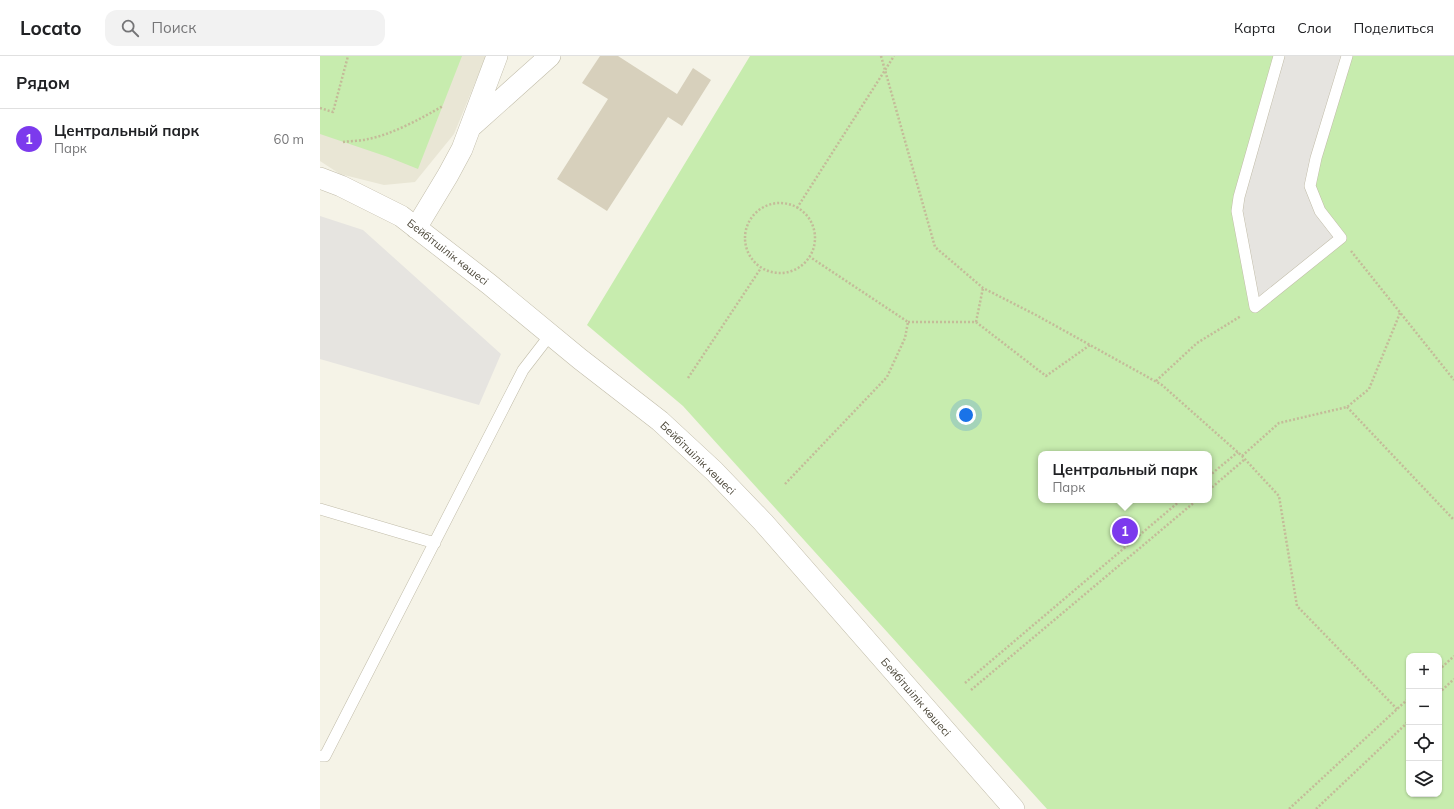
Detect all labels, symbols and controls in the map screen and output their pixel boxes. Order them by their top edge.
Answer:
search box [105,10,385,46]
text: Locato [20,16,81,40]
icon: search [119,17,141,39]
text: Поиск [151,18,196,37]
text: Карта [1234,19,1275,37]
text: Слои [1297,19,1332,37]
text: Поделиться [1354,19,1434,37]
text: Рядом [16,72,70,93]
text: Центральный парк [54,121,199,140]
text: 1 [25,131,33,147]
text: 60 m [274,131,304,147]
text: Парк [54,140,87,156]
street label: Бейбітшілік көшесі [404,216,492,288]
your location [956,405,976,425]
street label: Бейбітшілік көшесі [657,418,739,498]
popup [1038,451,1212,503]
text: Центральный парк [1052,460,1198,479]
text: Парк [1052,479,1085,495]
pin: 1 [1112,516,1138,546]
map controls [1406,653,1442,797]
button: + [1406,653,1442,689]
street label: Бейбітшілік көшесі [878,655,954,739]
button: − [1406,689,1442,725]
button: locate [1406,725,1442,761]
button: layers [1406,761,1442,797]

